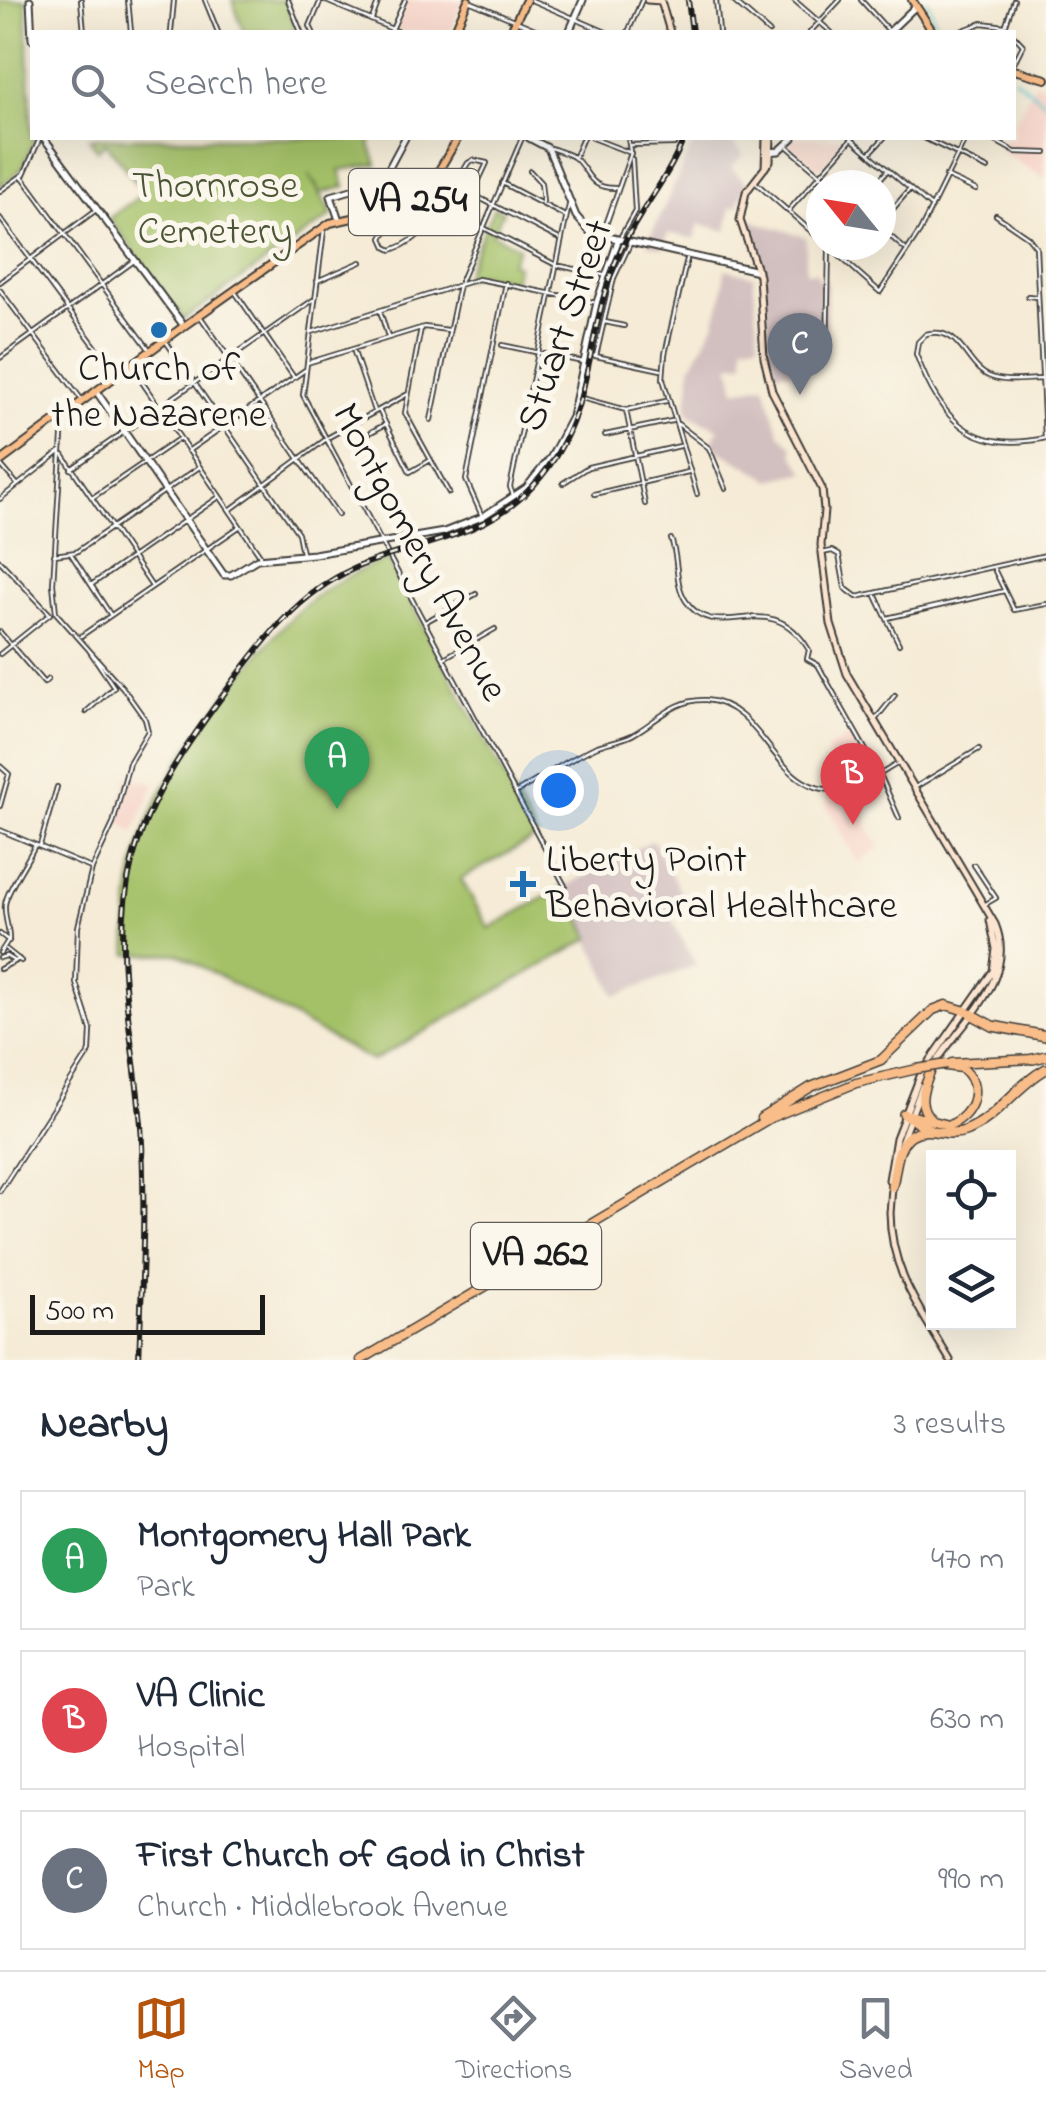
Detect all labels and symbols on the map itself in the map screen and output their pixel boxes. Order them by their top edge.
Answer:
park label: Thornrose Cemetery [132,158,298,263]
road number: VA 254 [349,169,479,235]
north arrow [806,170,896,260]
street label: Stuart Street [503,212,631,440]
pin: C [768,312,832,395]
marker: Church of the Nazarene [148,319,170,341]
place label: Church of the Nazarene [51,341,267,446]
street label: Montgomery Avenue [314,393,522,713]
pin: A [304,726,370,809]
pin: B [820,742,886,825]
your location [533,765,584,816]
place label: Liberty Point Behavioral Healthcare [545,832,897,937]
marker: Liberty Point Behavioral Healthcare [510,871,536,897]
road number: VA 262 [471,1223,601,1289]
scale bar [30,1290,265,1334]

